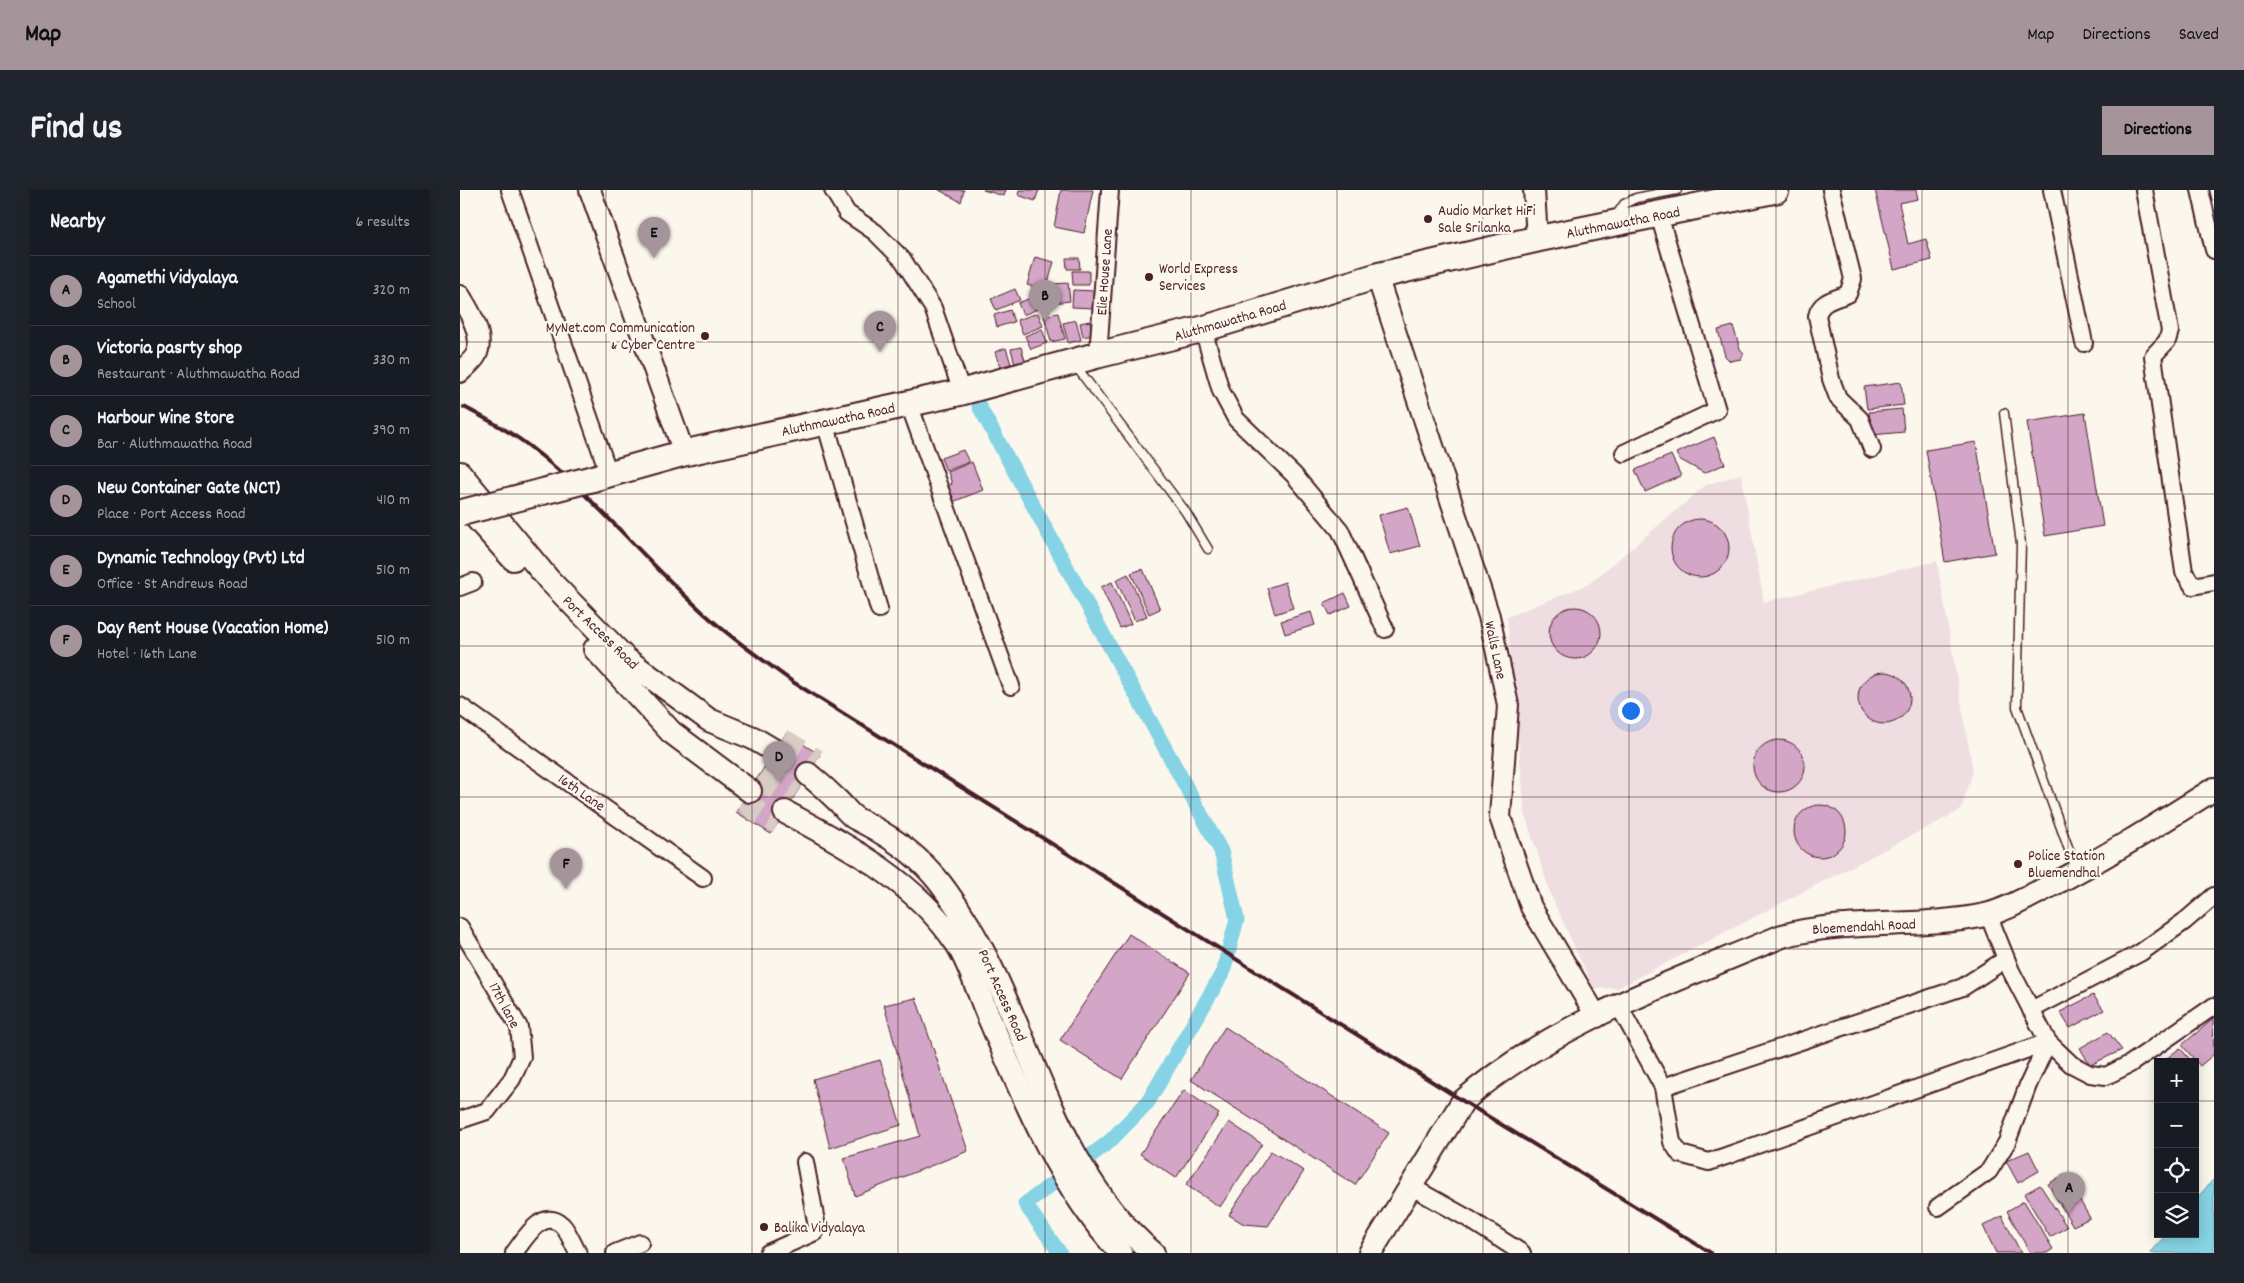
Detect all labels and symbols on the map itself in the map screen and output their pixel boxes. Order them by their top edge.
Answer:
place label: Audio Market HiFi Sale Srilanka [1438,201,1536,240]
street label: Aluthmawatha Road [1565,202,1682,246]
marker: Audio Market HiFi Sale Srilanka [1422,213,1434,225]
pin: E [638,217,670,258]
street label: Elie House Lane [1092,228,1120,316]
place label: World Express Services [1159,259,1238,298]
marker: World Express Services [1143,271,1155,283]
pin: B [1029,280,1061,321]
street label: Aluthmawatha Road [1172,295,1289,348]
pin: C [864,311,896,352]
place label: MyNet.com Communication & Cyber Centre [546,318,695,357]
marker: MyNet.com Communication & Cyber Centre [699,330,711,342]
street label: Aluthmawatha Road [780,398,897,444]
street label: Port Access Road [556,591,643,676]
street label: Walls Lane [1477,619,1511,682]
your location [1618,698,1644,724]
pin: D [763,741,795,782]
street label: 16th Lane [553,769,609,818]
place label: Police Station Bluemendhal [2028,846,2105,885]
pin: F [550,848,582,889]
marker: Police Station Bluemendhal [2012,858,2024,870]
street label: Bloemendahl Road [1812,914,1917,942]
street label: Port Access Road [971,946,1031,1046]
street label: 17th lane [482,979,525,1033]
pin: A [2053,1172,2085,1213]
place label: Balika Vidyalaya [774,1218,866,1240]
marker: Balika Vidyalaya [758,1221,770,1233]

